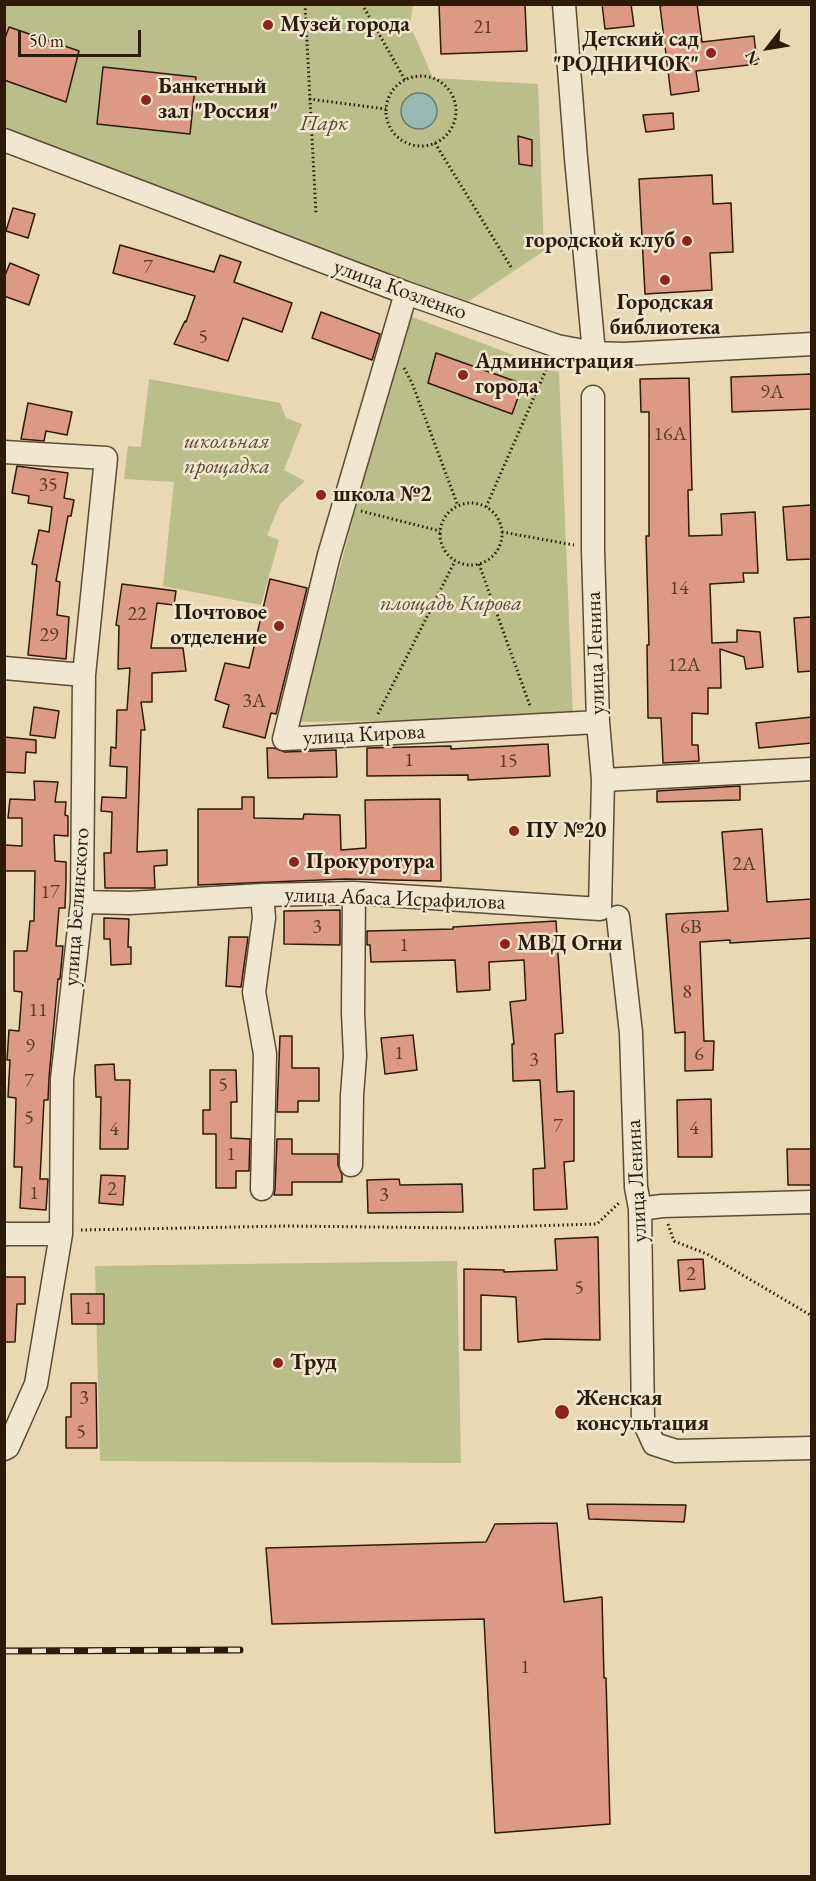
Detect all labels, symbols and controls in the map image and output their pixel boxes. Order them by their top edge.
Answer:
place label: Музей города [280,12,410,38]
house number: 21 [473,16,493,40]
scale bar [21,18,144,56]
marker: Музей города [261,18,275,32]
north arrow [738,18,798,78]
place label: Детский сад "РОДНИЧОК" [553,27,699,78]
text: 50 m [29,29,64,52]
marker: Детский сад "РОДНИЧОК" [704,46,718,60]
text: N [740,47,764,68]
place label: Банкетный зал "Россия" [158,74,278,125]
marker: Банкетный зал "Россия" [139,93,153,107]
park label: Парк [300,111,348,137]
place label: городской клуб [525,228,675,254]
marker: городской клуб [680,234,694,248]
street label: улица Козленко [330,254,470,326]
house number: 7 [143,256,153,280]
marker: Городская библиотека [658,273,672,287]
place label: Городская библиотека [609,290,721,342]
house number: 5 [198,326,208,350]
place label: Администрация города [475,349,634,400]
marker: Администрация города [456,368,470,382]
house number: 9А [760,381,784,405]
house number: 16А [653,423,687,447]
park label: школьная прощадка [184,429,270,481]
house number: 35 [38,474,58,498]
place label: школа №2 [333,482,432,508]
marker: школа №2 [314,488,328,502]
house number: 14 [669,577,689,601]
park label: площадь Кирова [380,591,522,617]
street label: улица Ленина [581,591,611,715]
place label: Почтовое отделение [170,600,267,652]
house number: 22 [127,603,147,627]
marker: Почтовое отделение [272,619,286,633]
house number: 29 [39,624,59,648]
house number: 12А [667,654,701,678]
house number: 3А [242,690,266,714]
street label: улица Кирова [302,719,426,751]
house number: 1 [404,749,414,773]
house number: 15 [498,750,518,774]
place label: ПУ №20 [526,818,606,844]
marker: ПУ №20 [507,824,521,838]
street label: улица Белинского [58,827,96,987]
place label: Прокуротура [306,849,435,875]
house number: 2А [732,853,756,877]
marker: Прокуротура [287,855,301,869]
house number: 17 [40,881,60,905]
street label: улица Абаса Исрафилова [284,882,506,916]
house number: 3 [312,916,322,940]
house number: 6В [680,916,702,940]
place label: МВД Огни [517,931,623,957]
house number: 1 [399,934,409,958]
marker: МВД Огни [498,937,512,951]
house number: 8 [682,981,692,1005]
house number: 11 [28,999,48,1023]
house number: 9 [25,1035,35,1059]
house number: 1 [394,1042,404,1066]
house number: 6 [694,1043,704,1067]
house number: 3 [529,1049,539,1073]
house number: 7 [24,1070,34,1094]
house number: 5 [218,1074,228,1098]
house number: 5 [24,1107,34,1131]
house number: 7 [553,1115,563,1139]
house number: 4 [689,1117,699,1141]
house number: 4 [109,1118,119,1142]
street label: улица Ленина [621,1119,653,1243]
house number: 1 [226,1143,236,1167]
house number: 2 [107,1178,117,1202]
house number: 1 [29,1182,39,1206]
house number: 3 [379,1184,389,1208]
house number: 2 [686,1263,696,1287]
house number: 5 [574,1277,584,1301]
house number: 1 [83,1297,93,1321]
place label: Труд [290,1350,337,1376]
marker: Труд [271,1356,285,1370]
place label: Женская консультация [576,1386,709,1438]
house number: 3 [79,1387,89,1411]
marker: Женская консультация [553,1403,571,1421]
house number: 5 [76,1421,86,1445]
house number: 1 [520,1656,530,1680]

